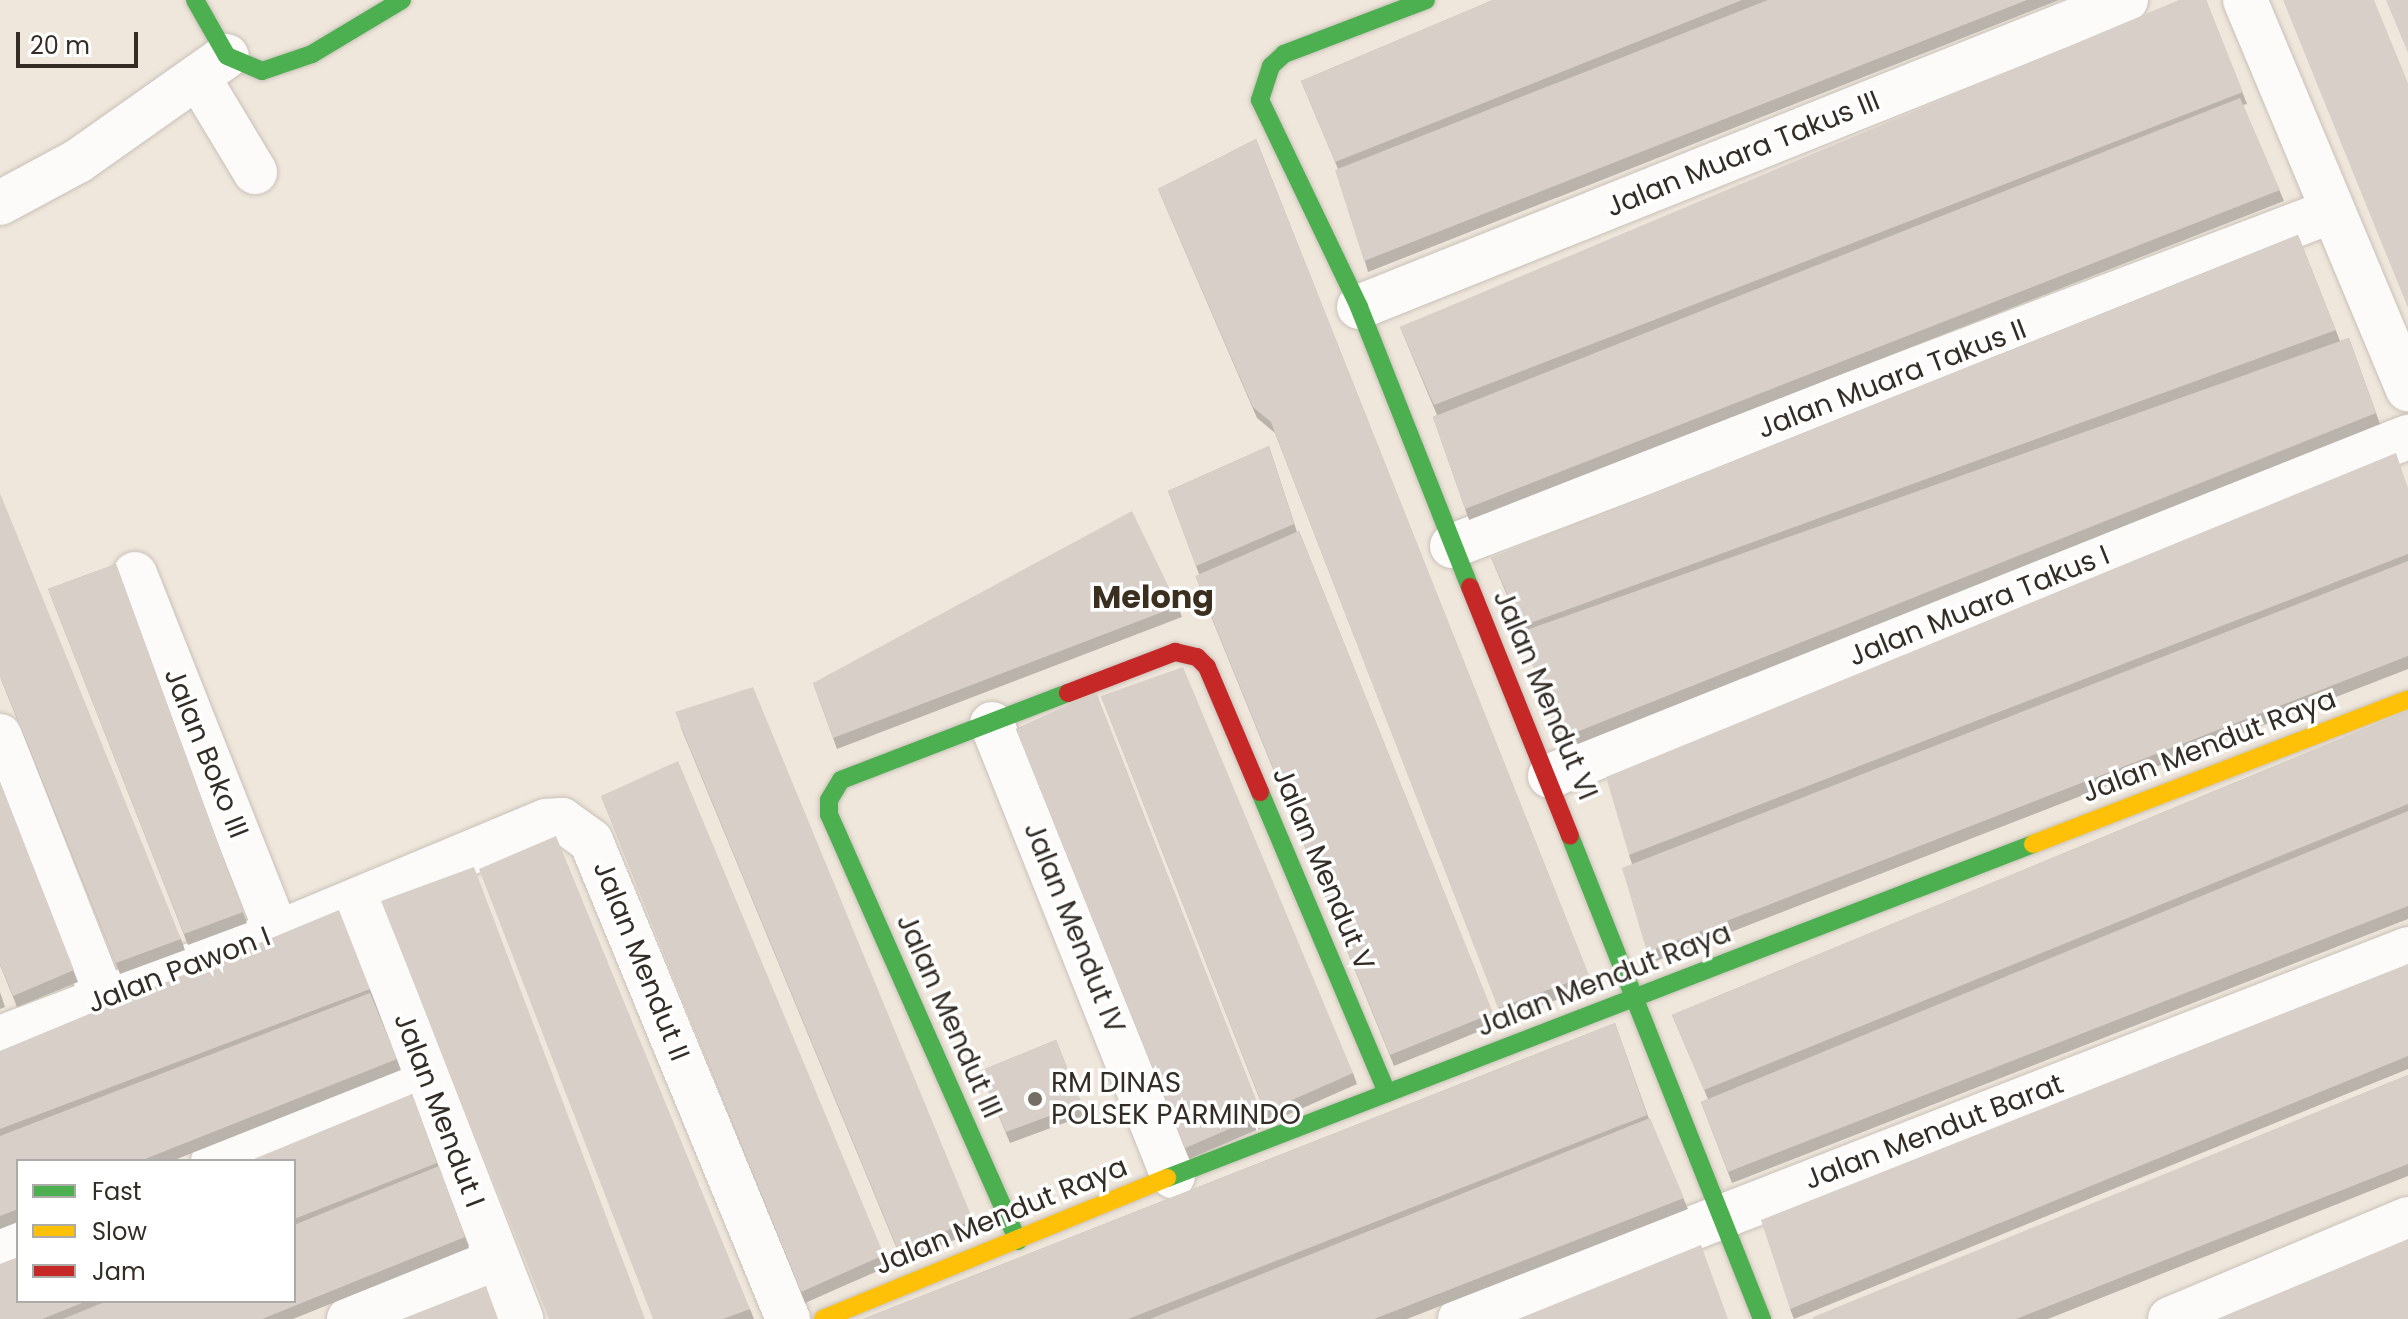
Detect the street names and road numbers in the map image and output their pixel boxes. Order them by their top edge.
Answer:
street label: Jalan Muara Takus III [1601,84,1885,224]
street label: Jalan Muara Takus II [1753,312,2031,446]
street label: Jalan Muara Takus I [1844,538,2114,674]
street label: Jalan Mendut VI [1486,585,1604,805]
street label: Jalan Boko III [157,663,255,843]
street label: Jalan Mendut Raya [2077,682,2341,810]
street label: Jalan Mendut V [1265,762,1381,976]
street label: Jalan Mendut IV [1016,818,1132,1038]
street label: Jalan Mendut II [586,856,696,1066]
street label: Jalan Mendut III [889,909,1009,1123]
street label: Jalan Mendut Raya [1472,916,1736,1044]
street label: Jalan Pawon I [83,920,275,1020]
street label: Jalan Mendut I [386,1008,492,1212]
street label: Jalan Mendut Barat [1800,1067,2068,1197]
street label: Jalan Mendut Raya [870,1150,1132,1282]

